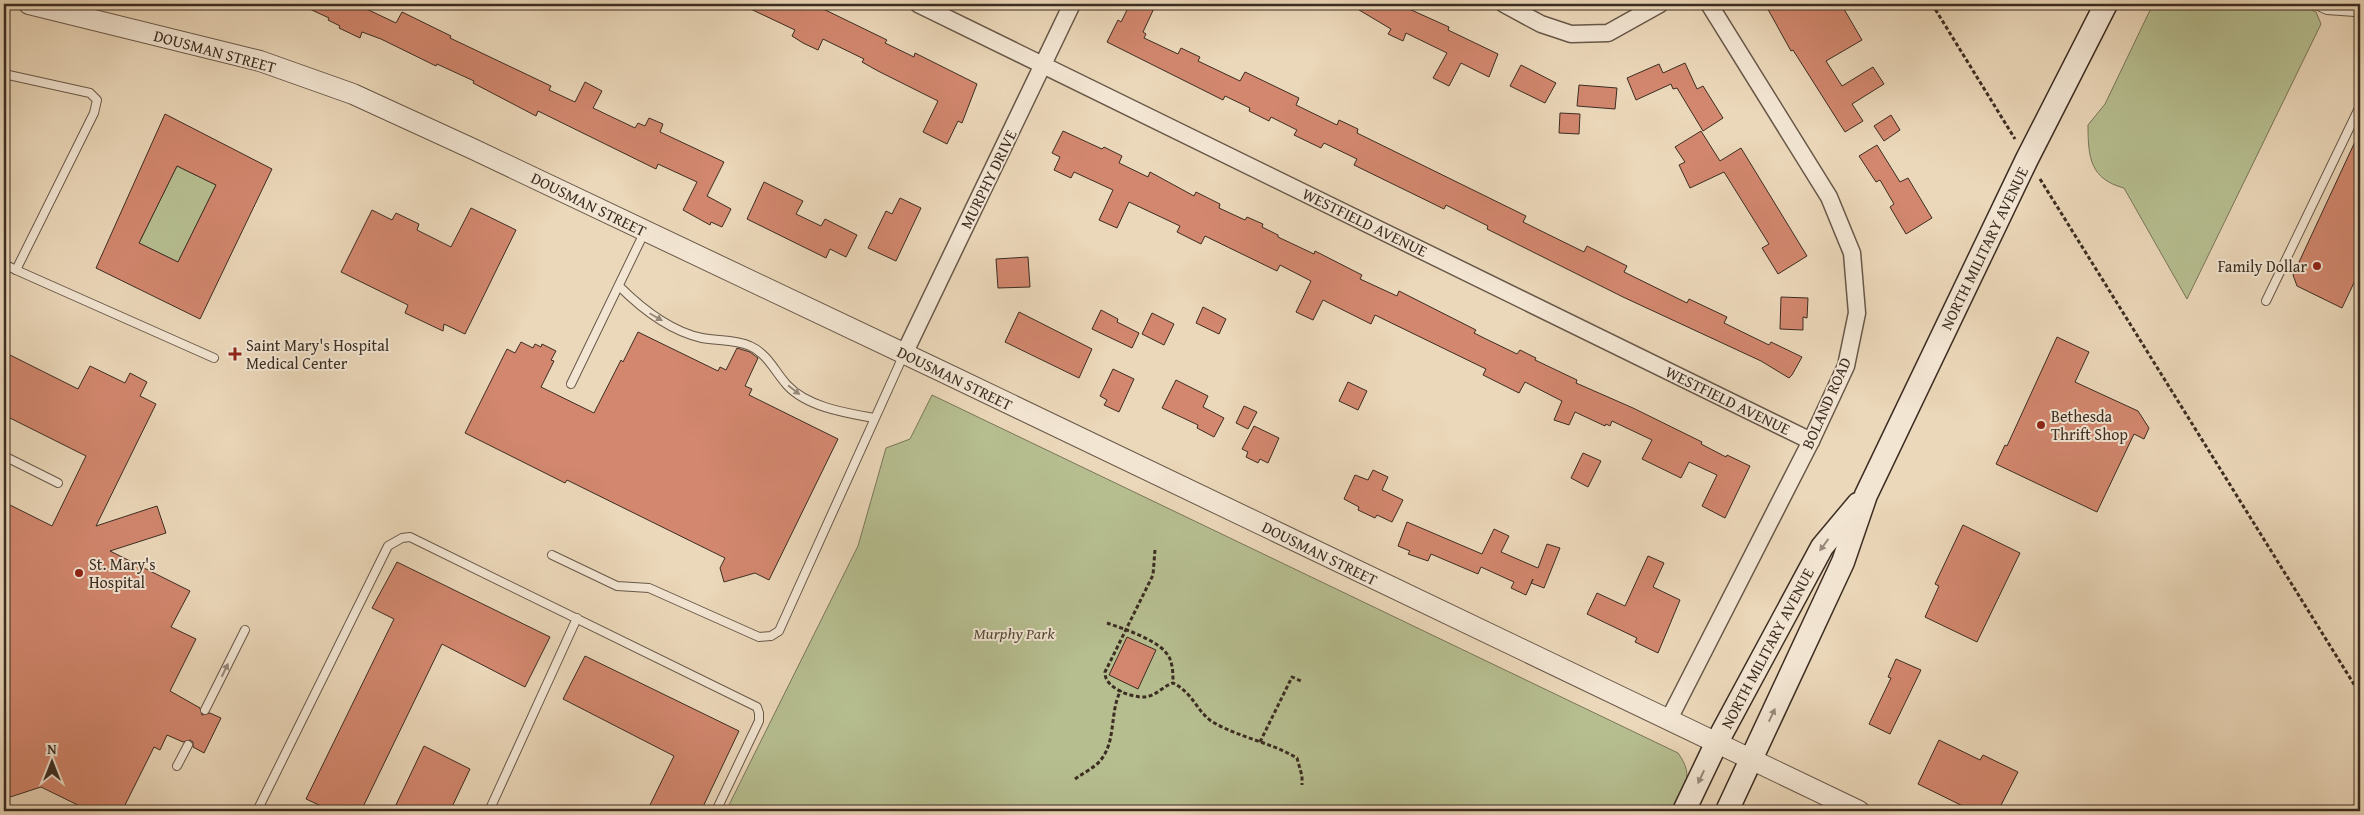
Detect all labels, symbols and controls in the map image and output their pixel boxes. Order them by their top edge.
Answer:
street label: DOUSMAN STREET [151,23,279,79]
street label: MURPHY DRIVE [954,125,1022,233]
street label: NORTH MILITARY AVENUE [1934,162,2034,334]
street label: DOUSMAN STREET [527,166,651,242]
street label: WESTFIELD AVENUE [1298,181,1432,263]
place label: Family Dollar [2218,254,2307,278]
marker: Family Dollar [2311,260,2323,272]
one-way arrow [649,313,663,321]
place label: Saint Mary's Hospital Medical Center [246,333,390,375]
street label: DOUSMAN STREET [893,340,1017,416]
marker: Saint Mary's Hospital Medical Center [228,347,242,361]
street label: BOLAND ROAD [1795,353,1857,453]
street label: WESTFIELD AVENUE [1661,359,1795,441]
one-way arrow [787,385,800,395]
place label: Bethesda Thrift Shop [2051,404,2128,446]
marker: Bethesda Thrift Shop [2035,419,2047,431]
street label: DOUSMAN STREET [1258,515,1382,591]
one-way arrow [1818,538,1829,551]
place label: St. Mary's Hospital [89,552,156,594]
street label: NORTH MILITARY AVENUE [1714,563,1820,733]
marker: St. Mary's Hospital [73,567,85,579]
park label: Murphy Park [974,621,1055,645]
one-way arrow [221,663,229,677]
one-way arrow [1768,708,1776,722]
north arrow [28,738,78,788]
text: N [47,739,57,759]
one-way arrow [1696,770,1704,784]

